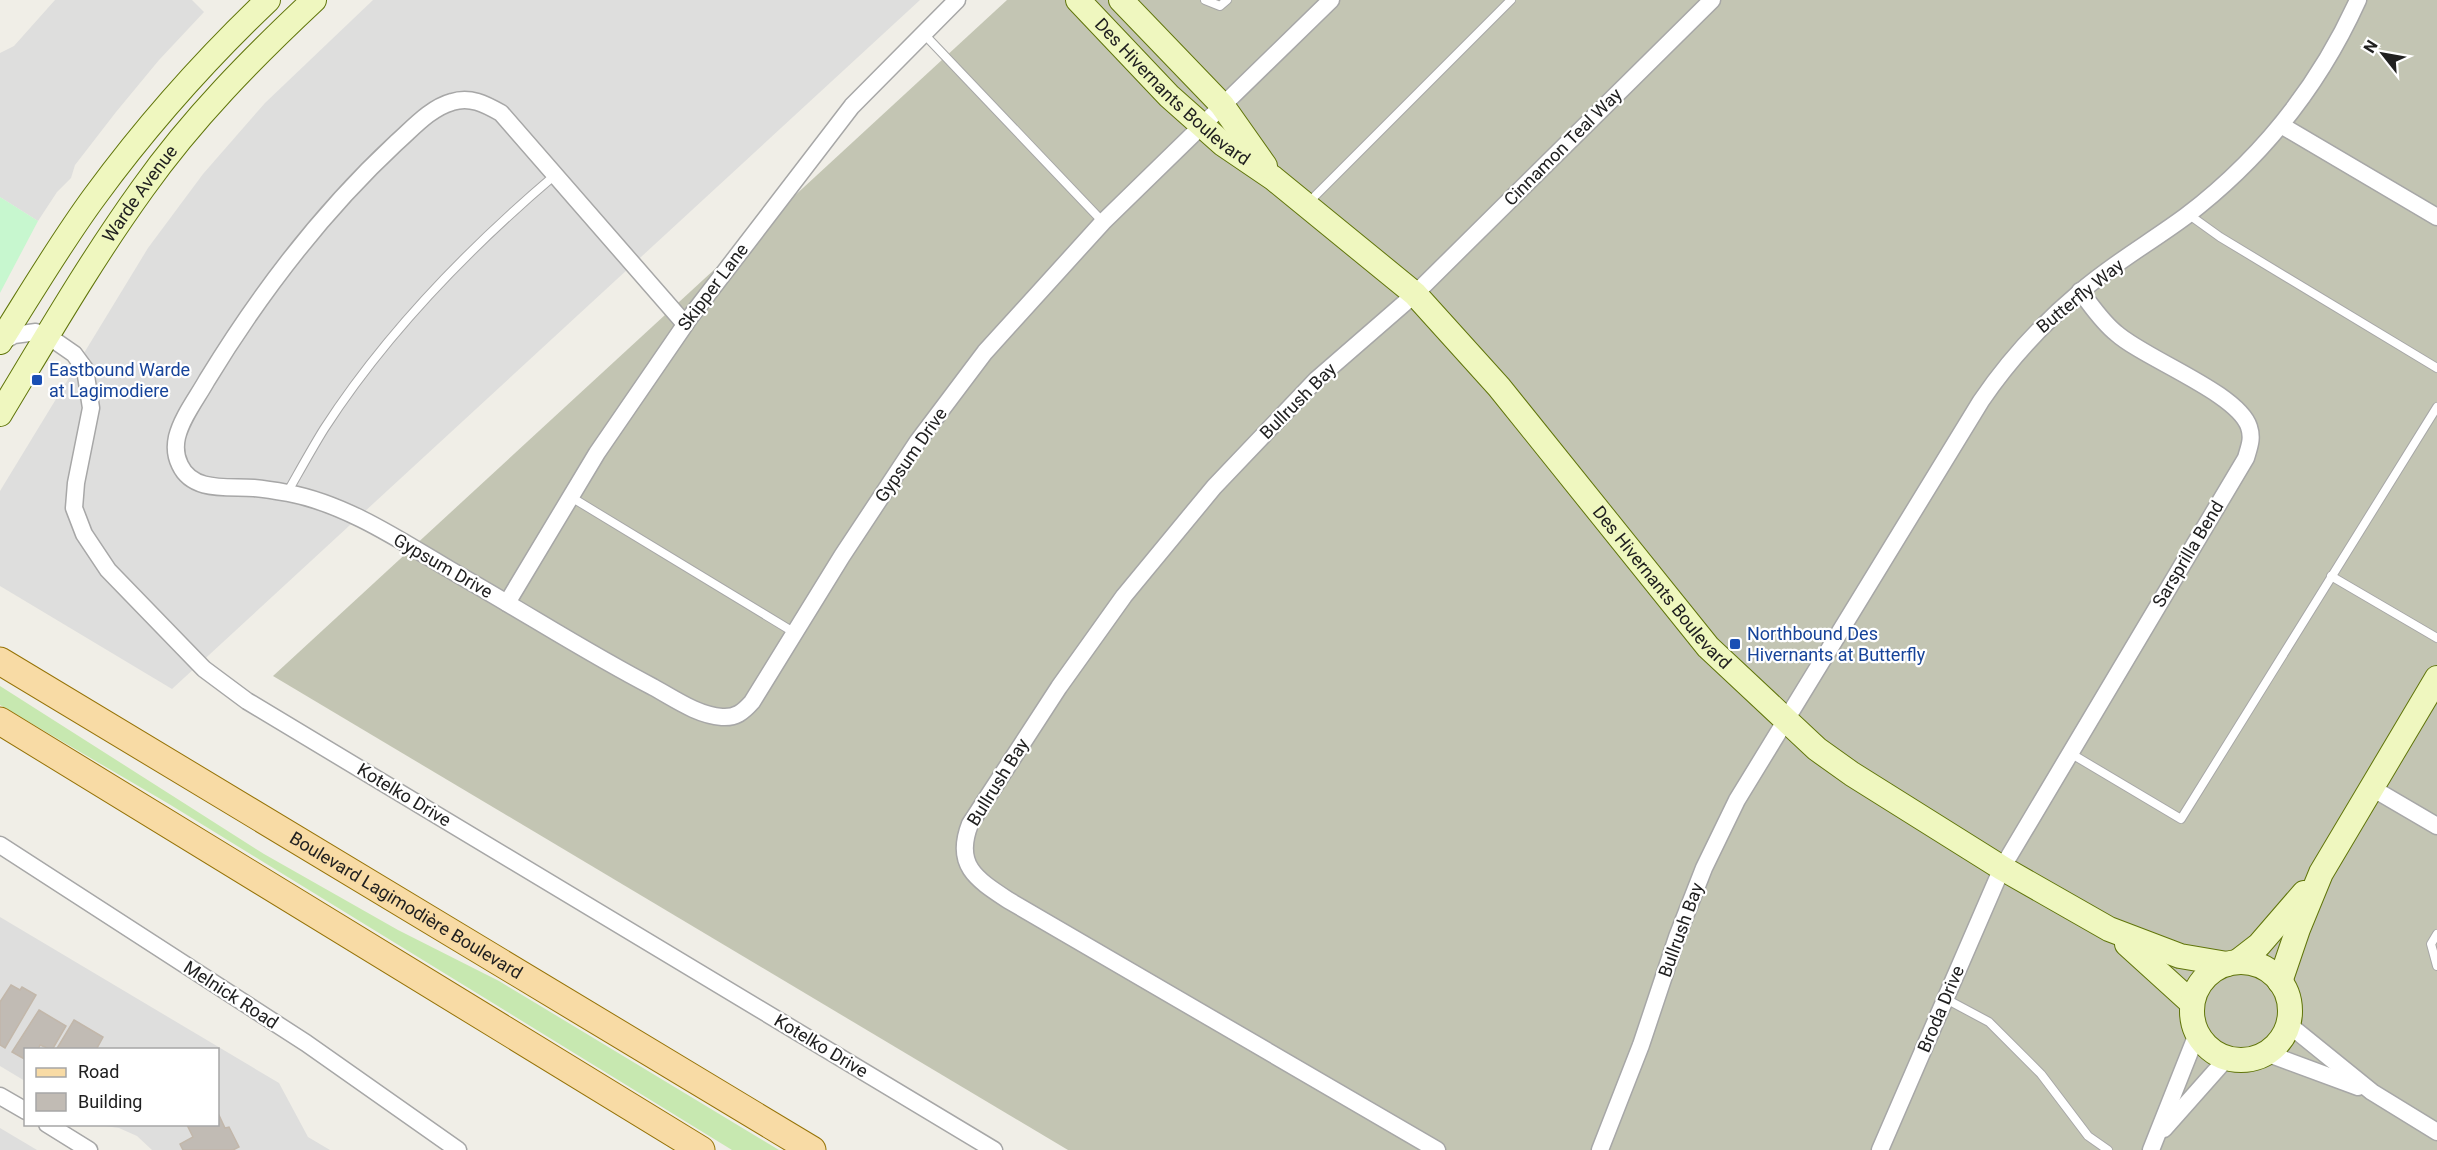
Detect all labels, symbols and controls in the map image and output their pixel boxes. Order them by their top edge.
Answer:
street label: Des Hivernants Boulevard [1091,14,1254,169]
north arrow [2353,24,2413,84]
text: N [2360,37,2382,56]
street label: Cinnamon Teal Way [1499,83,1626,210]
street label: Warde Avenue [98,141,181,246]
street label: Skipper Lane [673,239,752,334]
street label: Butterfly Way [2032,254,2128,337]
street label: Bullrush Bay [1255,358,1340,443]
place label: Eastbound Warde at Lagimodiere [49,359,190,401]
marker: Eastbound Warde at Lagimodiere [30,373,44,387]
street label: Gypsum Drive [870,403,951,506]
street label: Sarsprilla Bend [2148,497,2228,611]
street label: Des Hivernants Boulevard [1589,501,1736,673]
street label: Gypsum Drive [390,529,496,602]
place label: Northbound Des Hivernants at Butterfly [1747,623,1926,665]
marker: Northbound Des Hivernants at Butterfly [1728,637,1742,651]
street label: Bullrush Bay [962,734,1033,829]
street label: Kotelko Drive [354,758,455,831]
street label: Boulevard Lagimodière Boulevard [286,827,527,983]
street label: Bullrush Bay [1654,879,1707,980]
street label: Melnick Road [180,956,282,1033]
street label: Broda Drive [1913,962,1968,1055]
street label: Kotelko Drive [771,1009,872,1082]
legend [24,1048,219,1126]
text: Road [78,1061,119,1082]
text: Building [78,1091,142,1112]

